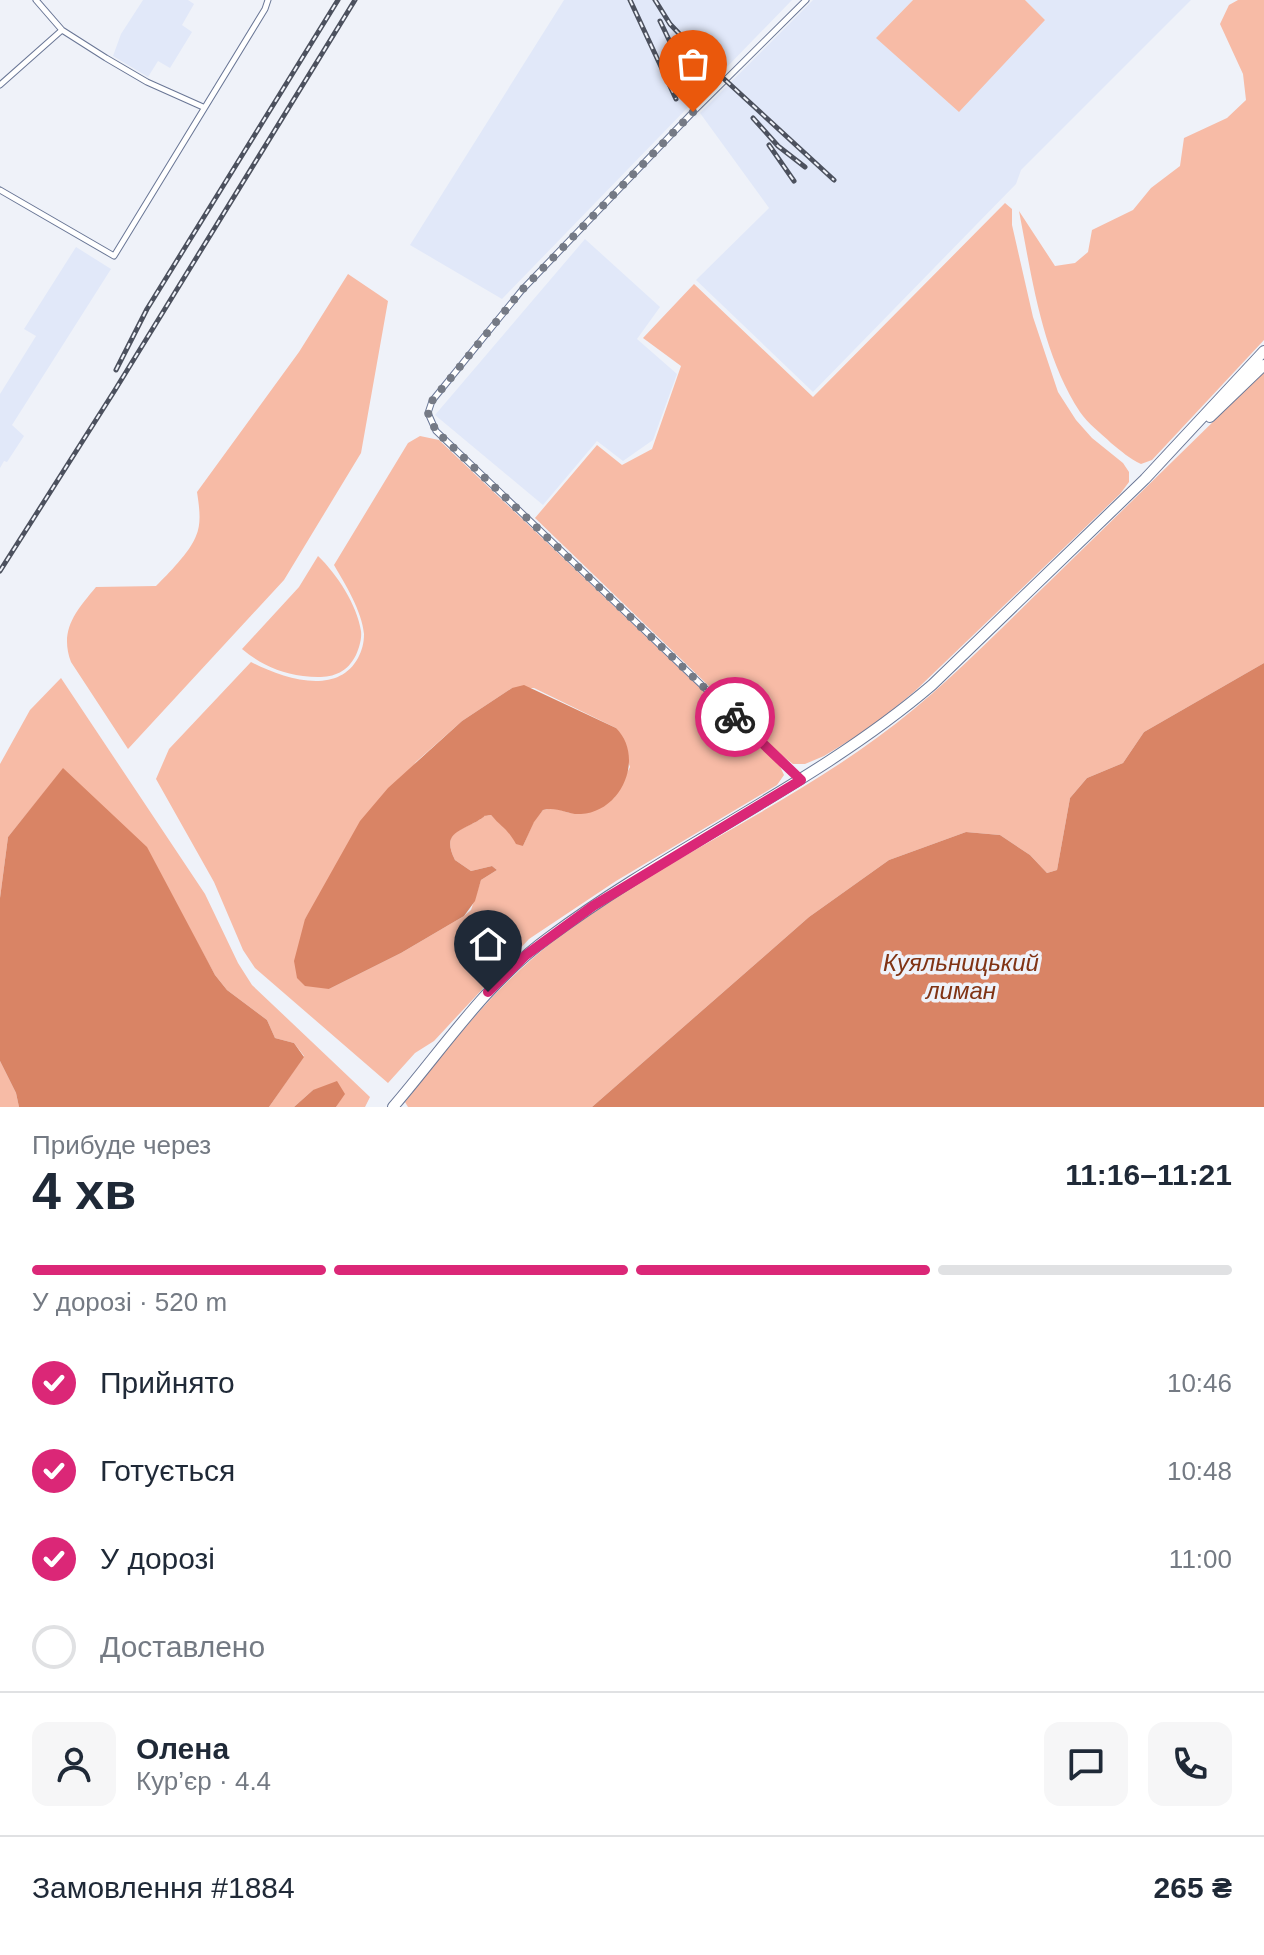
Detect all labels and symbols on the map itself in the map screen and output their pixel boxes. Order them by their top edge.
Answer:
pin [659,30,727,112]
courier [695,677,775,757]
pin [454,910,522,992]
water label: Куяльницький лиман [883,949,1039,1004]

